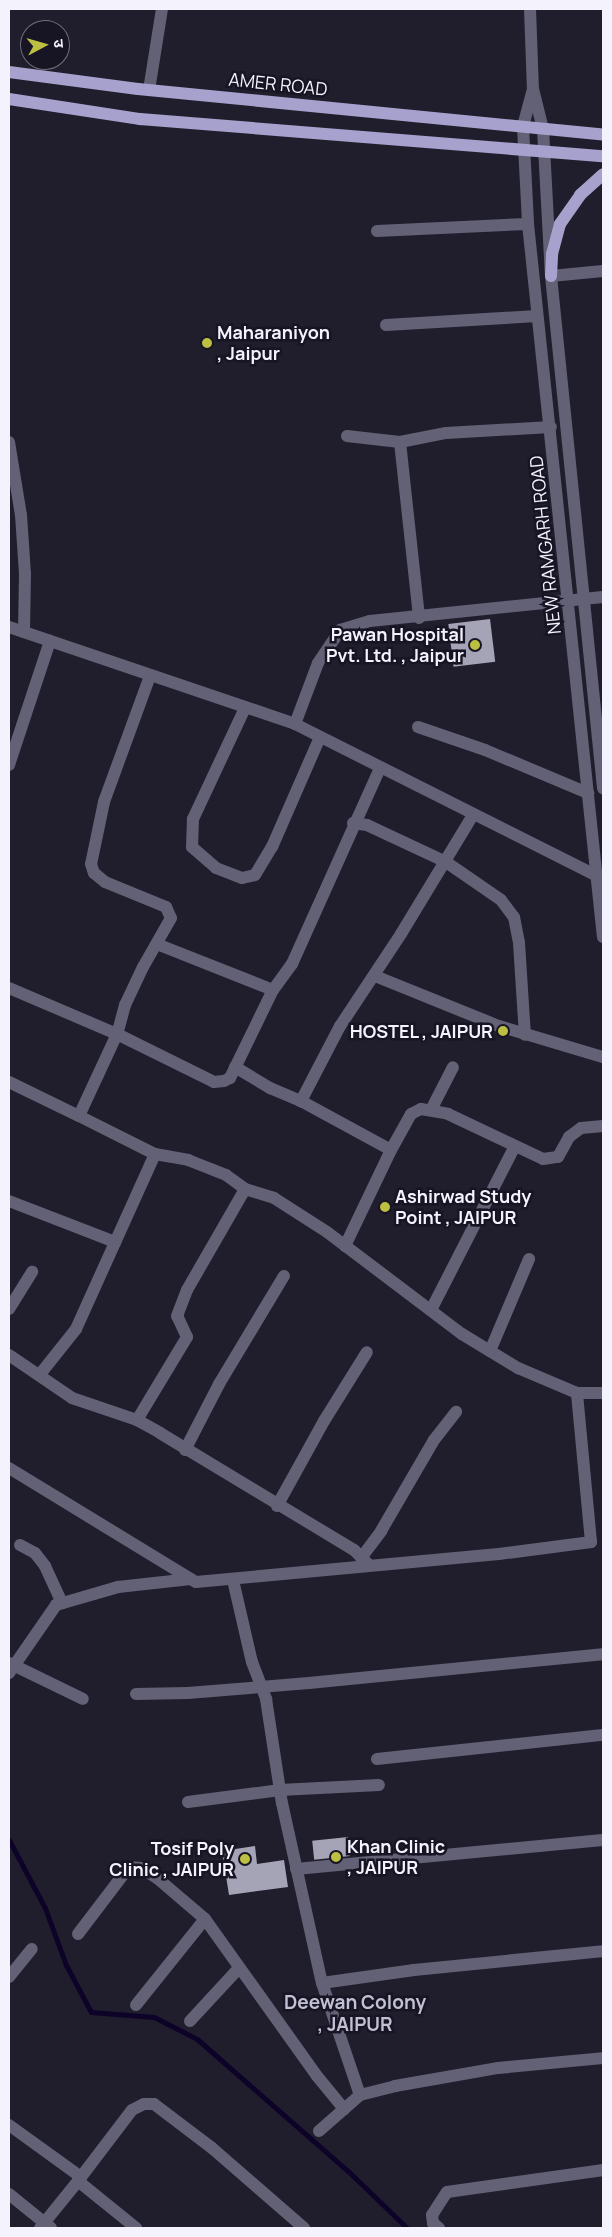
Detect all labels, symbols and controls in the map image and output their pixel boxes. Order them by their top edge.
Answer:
north arrow [20,20,70,70]
text: उ [50,38,69,49]
street label: AMER ROAD [228,68,328,100]
place label: Maharaniyon , Jaipur [217,322,330,364]
marker: Maharaniyon , Jaipur [201,337,213,349]
street label: NEW RAMGARH ROAD [525,455,565,635]
place label: Pawan Hospital Pvt. Ltd. , Jaipur [326,624,464,666]
marker: Pawan Hospital Pvt. Ltd. , Jaipur [468,638,482,652]
place label: HOSTEL , JAIPUR [349,1020,493,1042]
marker: HOSTEL , JAIPUR [497,1025,509,1037]
place label: Ashirwad Study Point , JAIPUR [395,1186,531,1228]
marker: Ashirwad Study Point , JAIPUR [379,1201,391,1213]
place label: Khan Clinic , JAIPUR [347,1836,445,1878]
place label: Tosif Poly Clinic , JAIPUR [109,1838,234,1880]
marker: Khan Clinic , JAIPUR [329,1850,343,1864]
marker: Tosif Poly Clinic , JAIPUR [238,1852,252,1866]
district label: Deewan Colony , JAIPUR [284,1992,426,2036]

